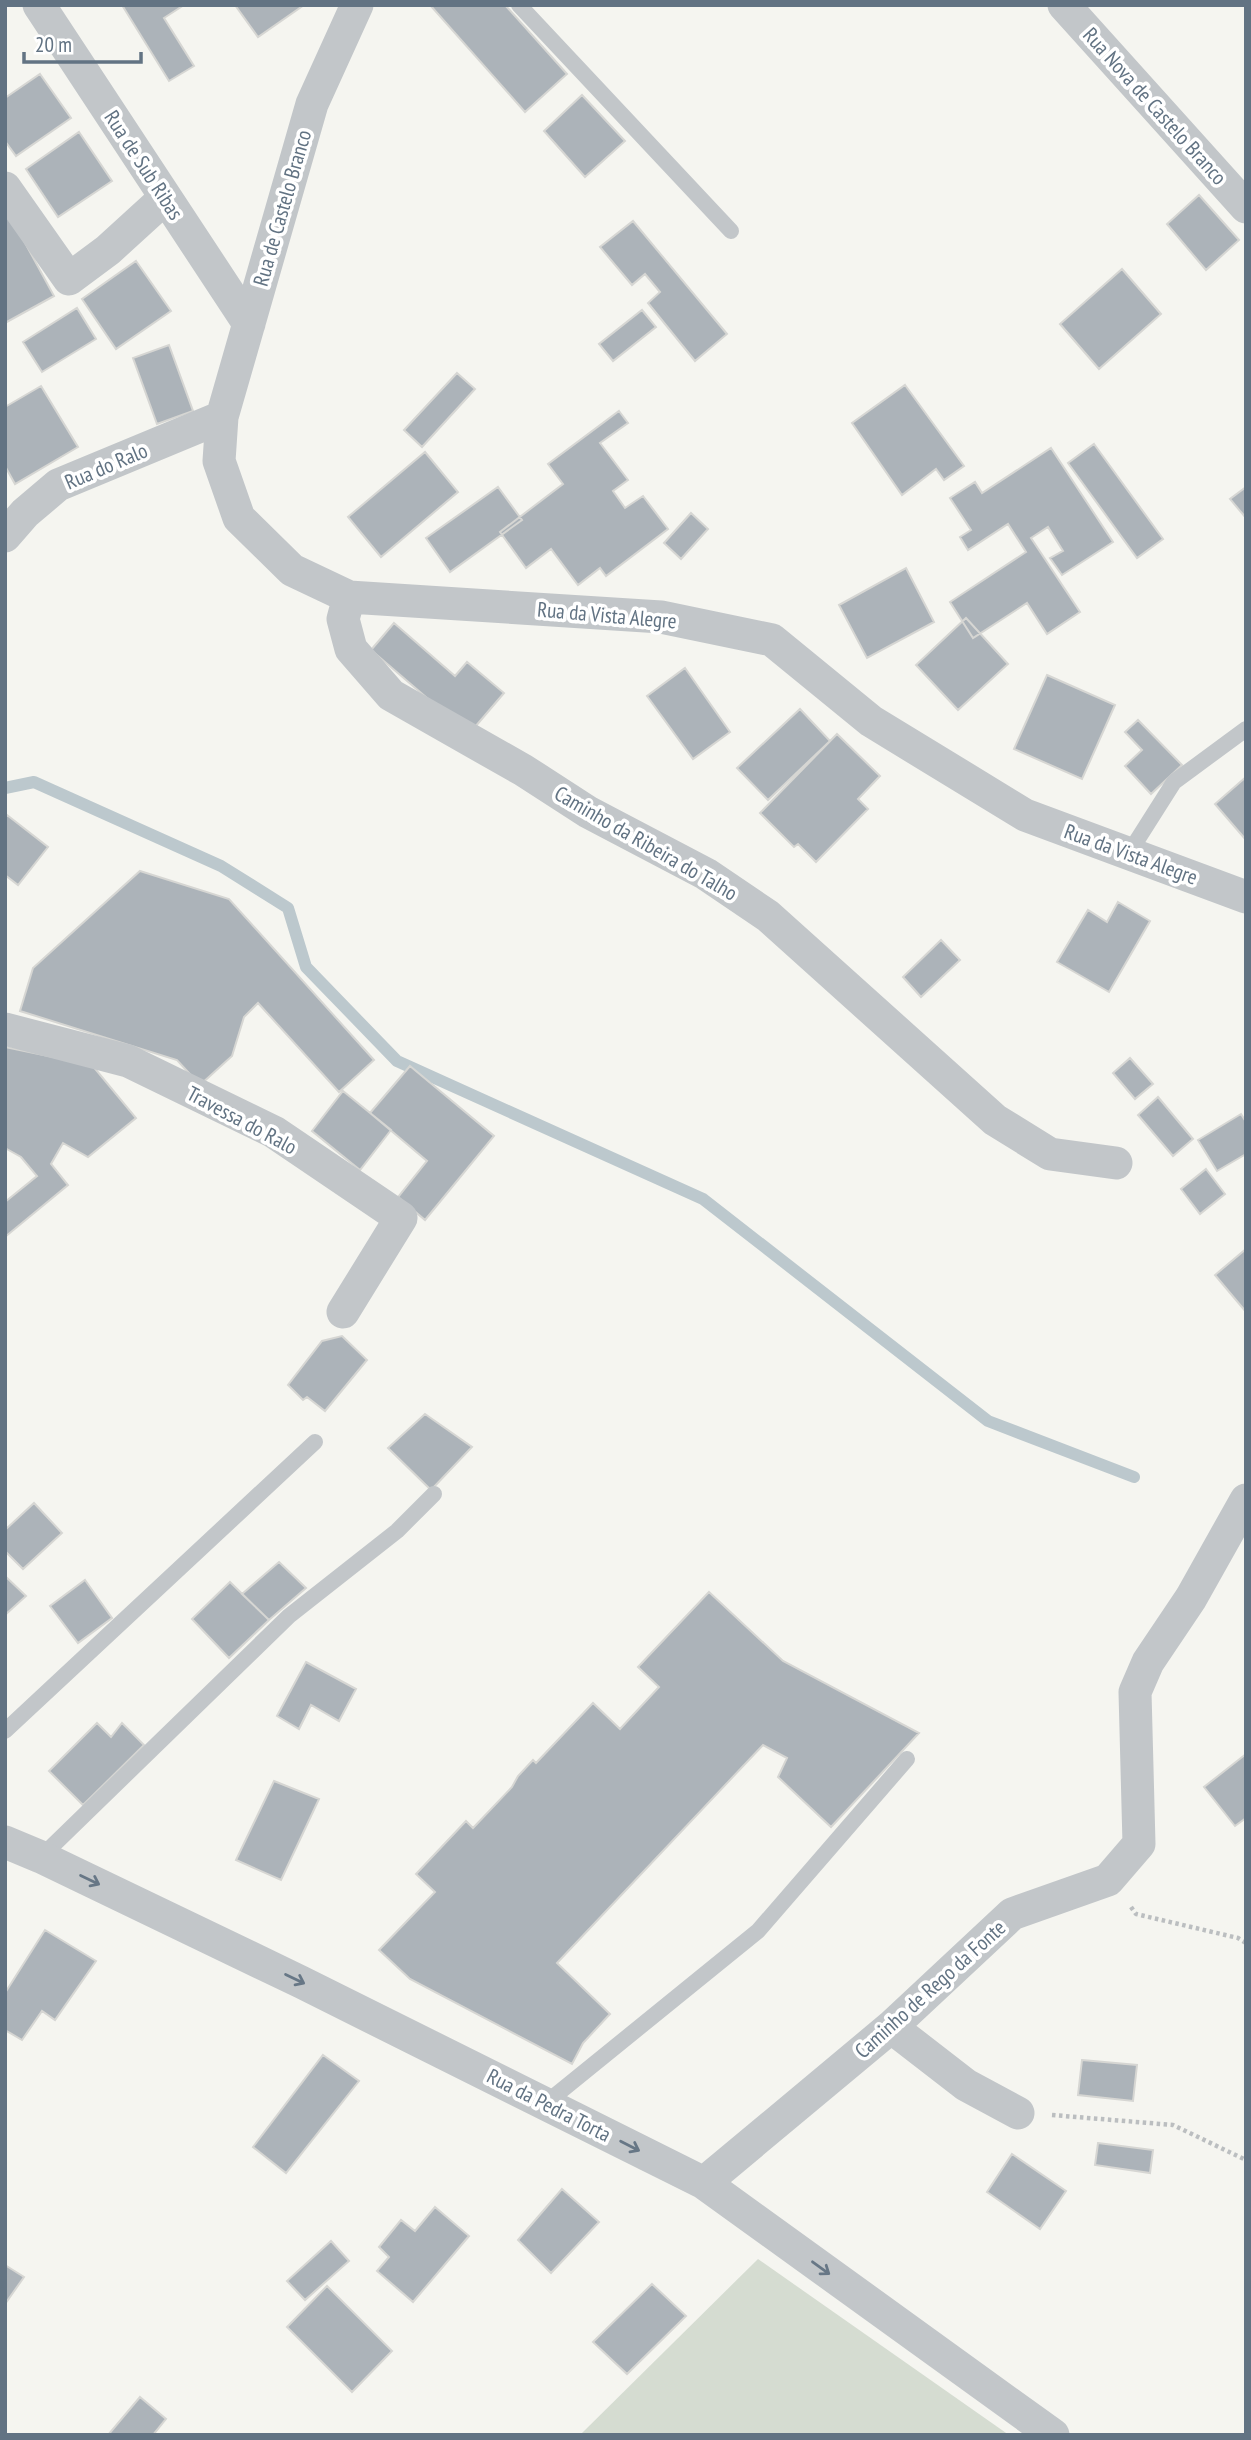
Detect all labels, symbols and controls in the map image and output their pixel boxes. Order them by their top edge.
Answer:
scale bar [24,21,142,65]
street label: Rua Nova de Castelo Branco [1077,22,1233,190]
text: 20 m [35,31,72,58]
street label: Rua de Sub Ribas [99,105,189,225]
street label: Rua de Castelo Branco [247,127,317,289]
street label: Rua do Ralo [61,437,151,495]
street label: Rua da Vista Alegre [536,595,678,635]
street label: Caminho da Ribeira do Talho [550,780,742,906]
street label: Rua da Vista Alegre [1061,817,1201,891]
street label: Travessa do Ralo [182,1080,302,1160]
one-way arrow [79,1874,100,1888]
street label: Caminho de Rego da Fonte [849,1914,1011,2064]
one-way arrow [284,1973,305,1986]
street label: Rua da Pedra Torta [483,2062,615,2148]
one-way arrow [619,2139,640,2153]
one-way arrow [811,2260,830,2275]

